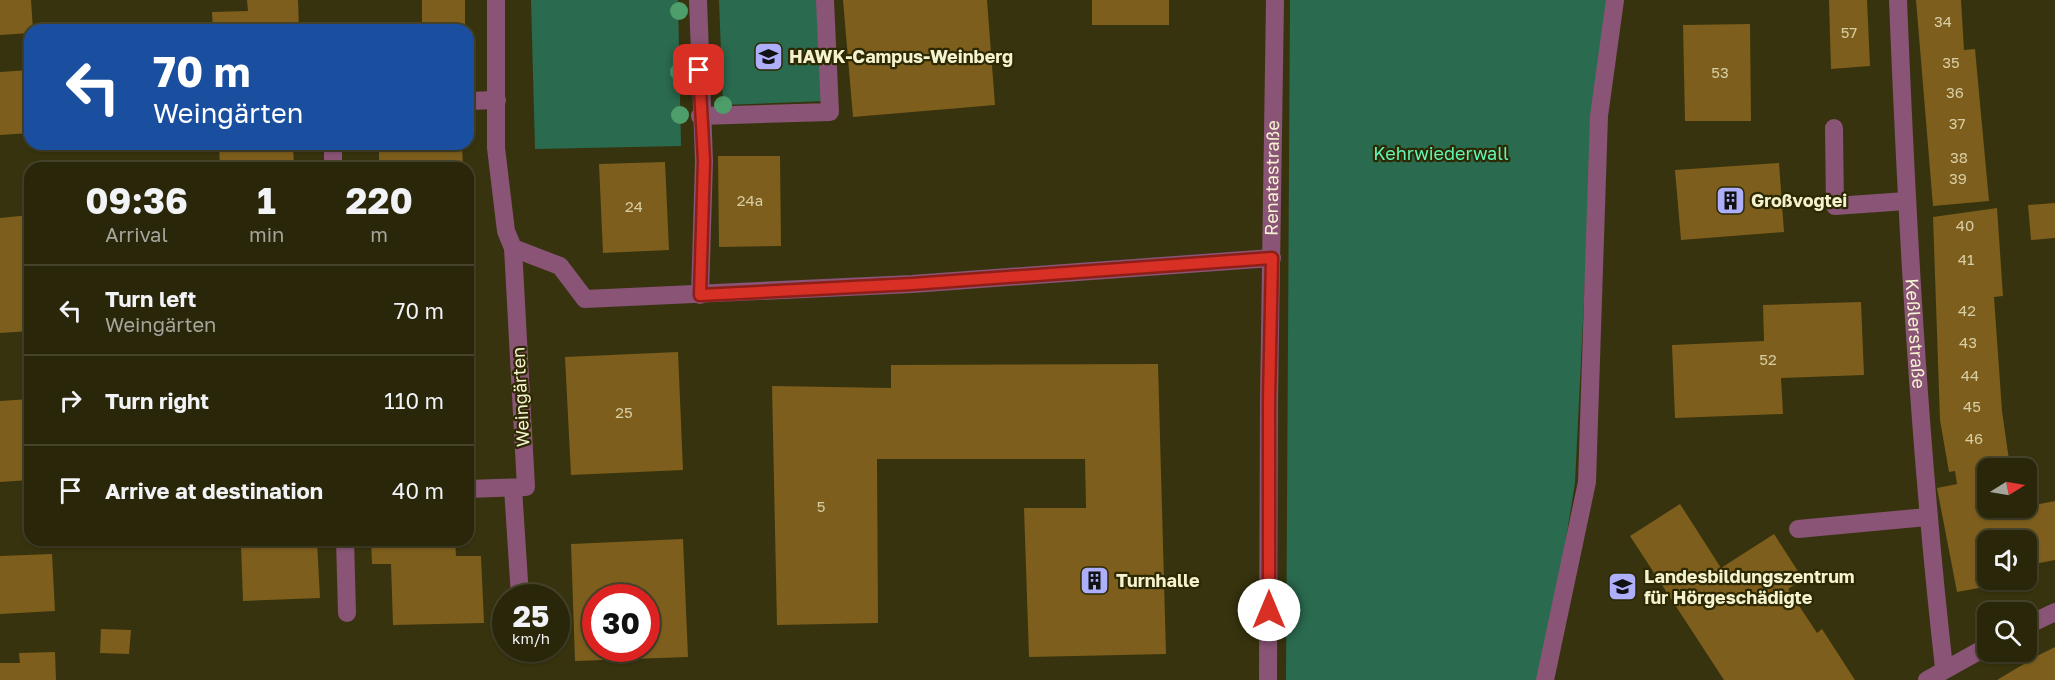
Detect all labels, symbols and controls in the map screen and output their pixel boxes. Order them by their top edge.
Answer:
house number: 34 [1934,12,1952,30]
house number: 57 [1841,23,1857,41]
school or university icon: HAWK-Campus-Weinberg [752,41,784,73]
pin [673,44,724,95]
place label: HAWK-Campus-Weinberg [789,45,1013,67]
text: 70 m [153,46,250,96]
icon: left [54,48,132,126]
icon: arrive [682,53,715,86]
house number: 35 [1942,53,1960,71]
house number: 53 [1711,63,1729,81]
house number: 36 [1946,83,1964,101]
text: Weingärten [153,97,303,129]
house number: 37 [1949,114,1965,132]
street label: Renatastraße [1259,120,1283,236]
park label: Kehrwiederwall [1373,142,1509,164]
house number: 38 [1950,148,1968,166]
house number: 39 [1949,169,1967,187]
text: 09:36 [85,179,188,222]
text: 1 [257,179,276,222]
text: 220 [346,179,413,222]
building icon: Großvogtei [1714,185,1746,217]
place label: Großvogtei [1751,189,1847,211]
house number: 24a [737,191,763,209]
house number: 24 [625,197,643,215]
house number: 40 [1956,216,1974,234]
text: Arrival [105,222,168,246]
text: min [249,222,284,246]
text: m [370,222,388,246]
house number: 41 [1958,250,1974,268]
street label: Keßlerstraße [1902,278,1931,389]
text: Turn left [105,285,196,312]
icon: left [54,294,87,327]
text: 70 m [394,297,444,324]
house number: 42 [1958,301,1976,319]
text: Weingärten [105,312,216,336]
house number: 43 [1959,333,1977,351]
street label: Weingärten [506,346,534,448]
house number: 52 [1759,350,1777,368]
house number: 44 [1961,366,1979,384]
icon: right [54,384,87,417]
text: Turn right [105,387,209,414]
text: 110 m [384,387,444,414]
house number: 45 [1963,397,1981,415]
house number: 25 [615,403,633,421]
house number: 46 [1965,429,1983,447]
north arrow [1977,458,2037,518]
map controls [1977,458,2037,662]
icon: arrive [54,474,87,507]
text: Arrive at destination [105,477,323,504]
text: 40 m [392,477,444,504]
house number: 5 [817,497,825,515]
button: sound [1977,530,2037,590]
building icon: Turnhalle [1079,565,1111,597]
place label: Landesbildungszentrum für Hörgeschädigte [1644,565,1855,608]
place label: Turnhalle [1116,569,1200,591]
school or university icon: Landesbildungszentrum für Hörgeschädigte [1607,571,1639,603]
position arrow [1237,578,1301,642]
speed limit sign: 30 [582,584,660,662]
text: 25 [513,598,549,634]
button: search [1977,602,2037,662]
text: km/h [512,629,550,647]

